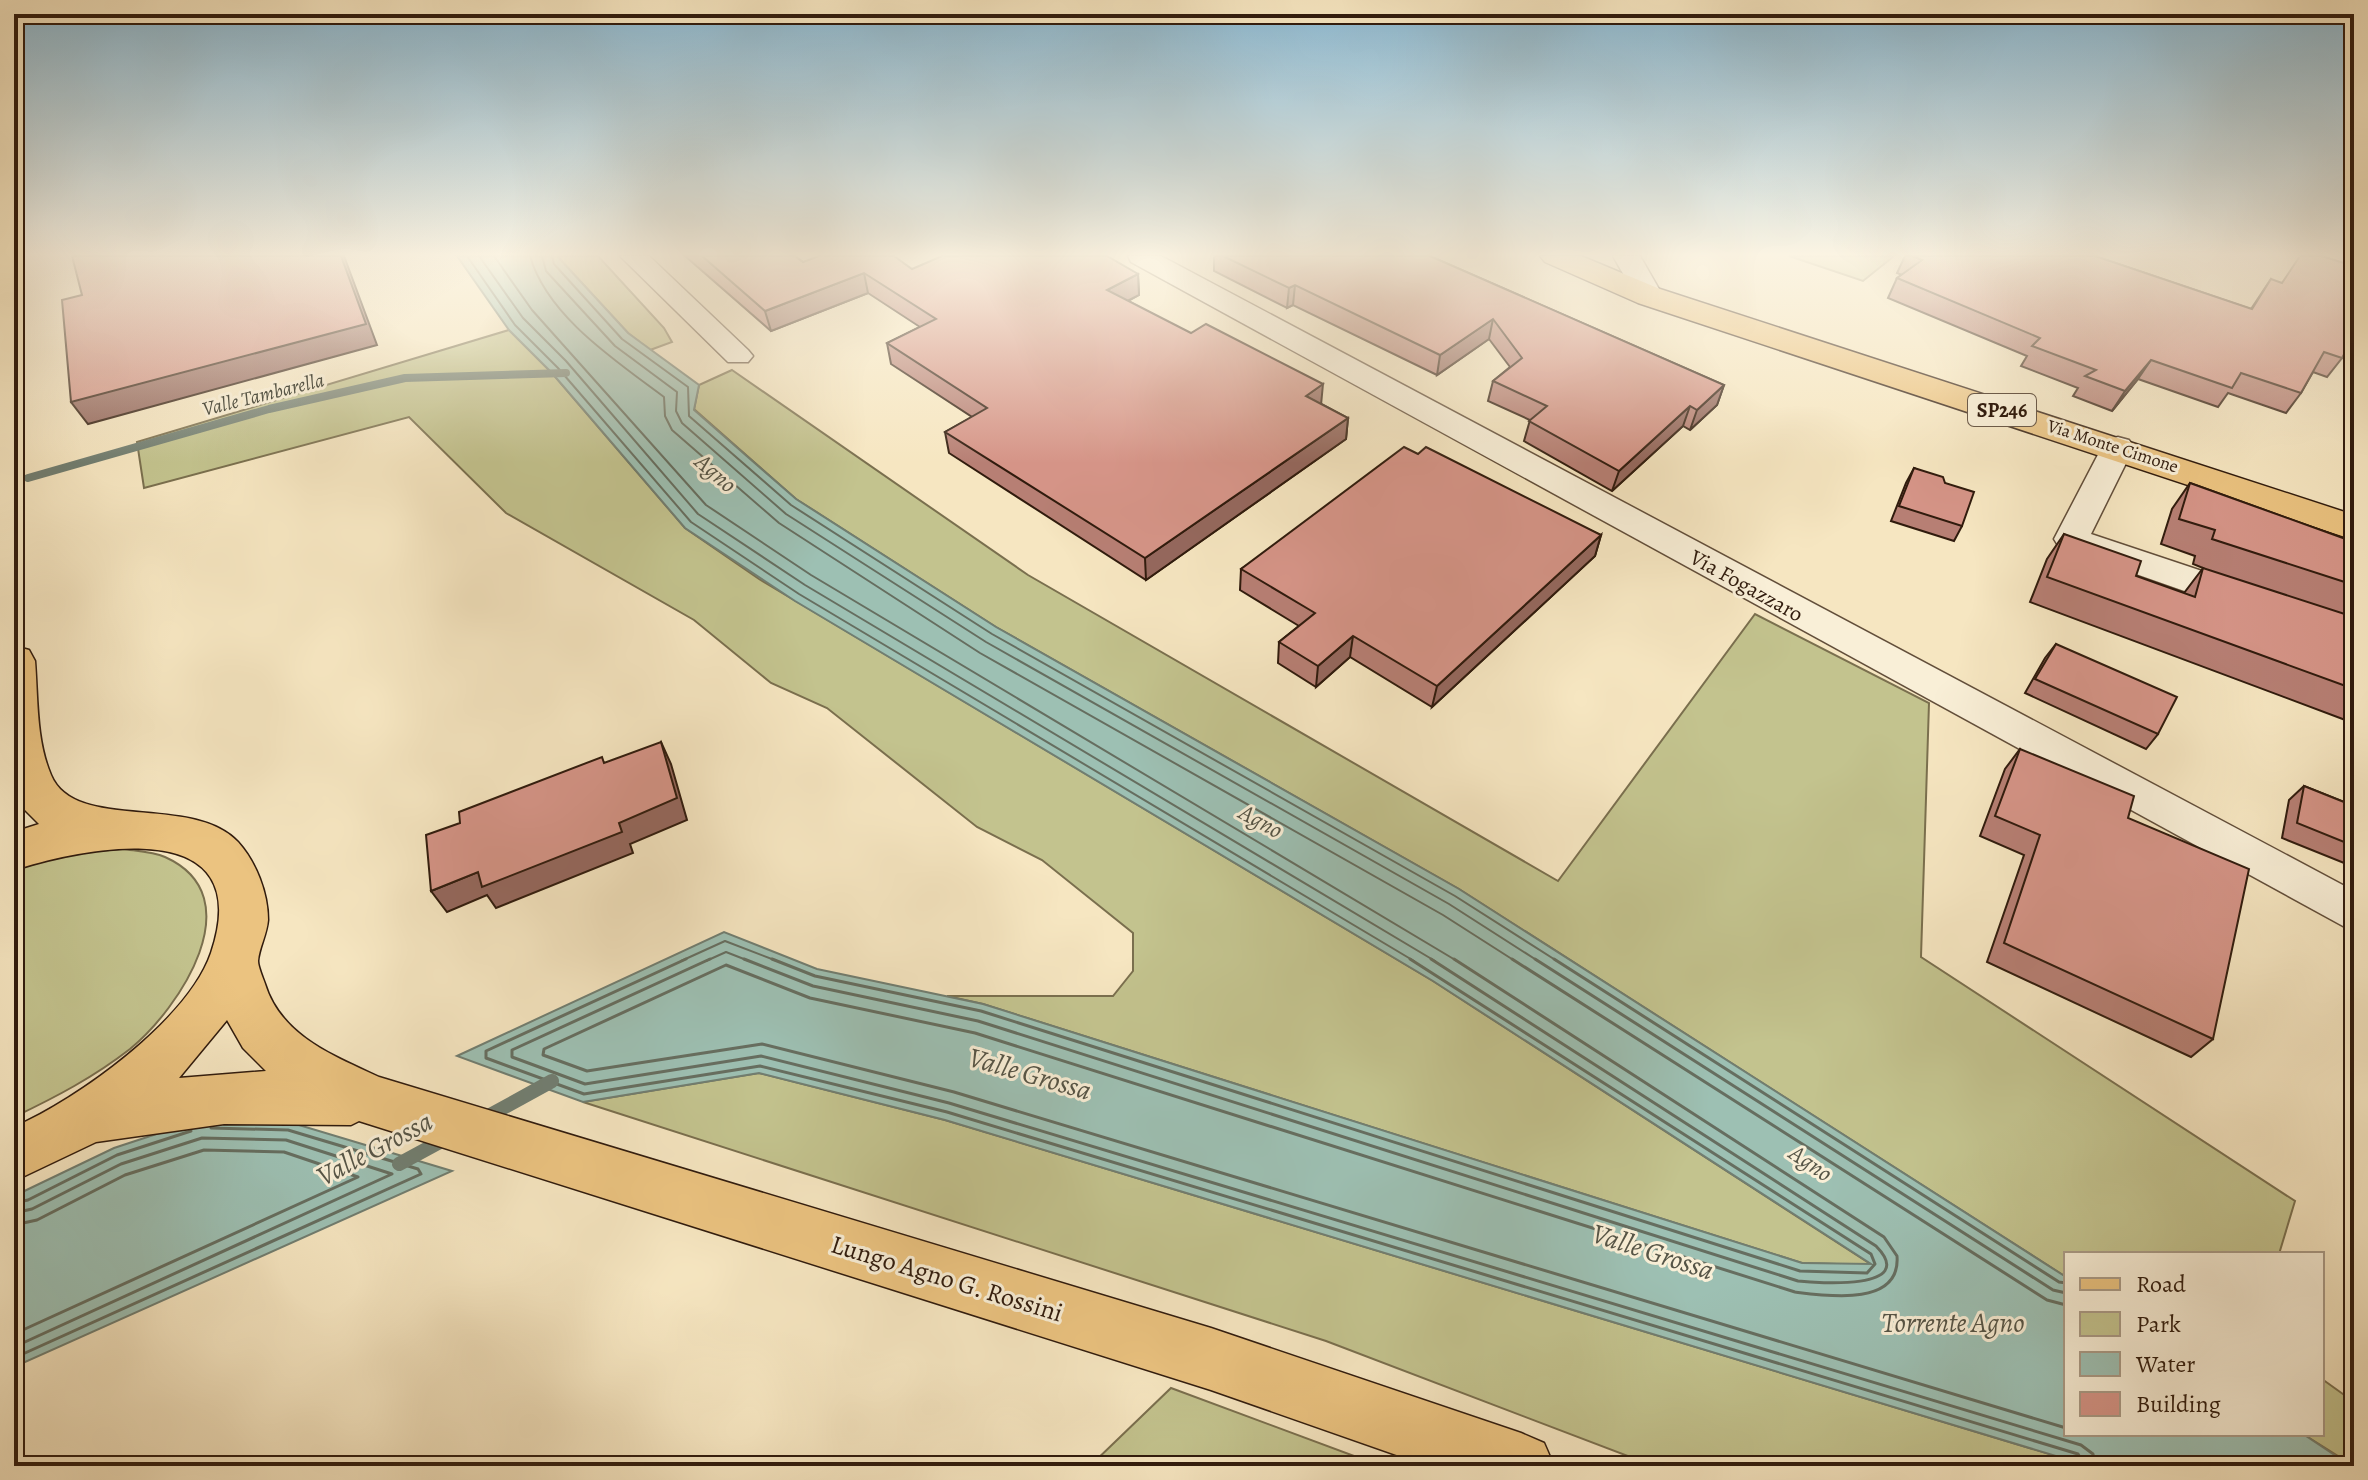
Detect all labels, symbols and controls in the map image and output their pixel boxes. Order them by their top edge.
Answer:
water label: Valle Tambarella [199,366,327,423]
road number: SP246 [1968,394,2036,426]
street label: Via Monte Cimone [2043,413,2182,478]
water label: Agno [687,445,744,500]
street label: Via Fogazzaro [1684,542,1809,629]
water label: Agno [1232,795,1289,846]
water label: Valle Grossa [964,1038,1096,1110]
water label: Valle Grossa [310,1102,439,1195]
water label: Agno [1781,1136,1839,1189]
water label: Valle Grossa [1587,1214,1719,1290]
street label: Lungo Agno G. Rossini [827,1227,1067,1330]
legend [2064,1252,2324,1436]
text: Road [2136,1268,2186,1300]
water label: Torrente Agno [1881,1304,2025,1342]
text: Park [2136,1308,2181,1340]
text: Water [2135,1348,2196,1380]
text: Building [2136,1388,2221,1420]

